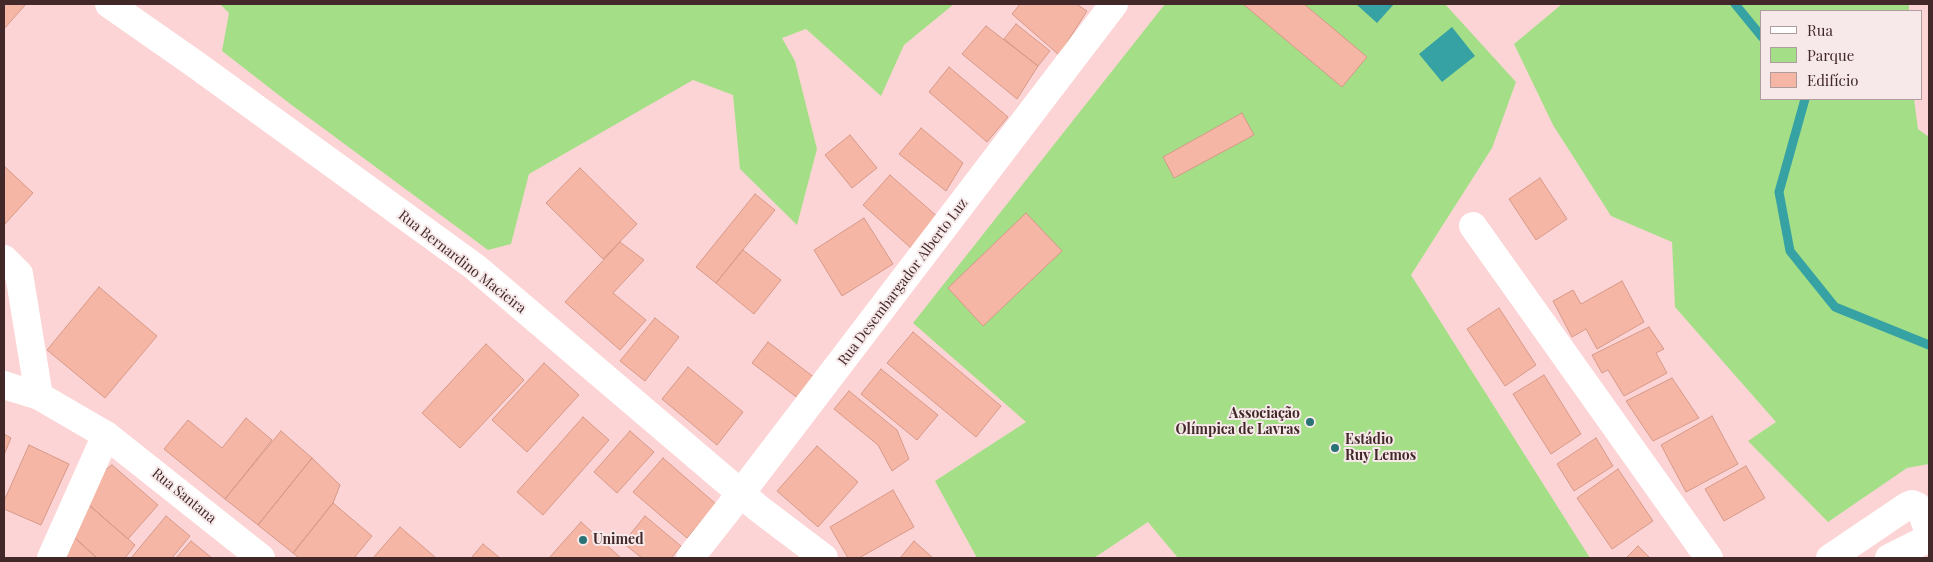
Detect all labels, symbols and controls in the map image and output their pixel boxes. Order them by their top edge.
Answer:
legend [1760,10,1923,100]
text: Rua [1807,20,1833,40]
text: Parque [1807,45,1854,65]
text: Edifício [1807,70,1859,90]
street label: Rua Desembargador Alberto Luz [835,195,971,369]
street label: Rua Bernardino Macieira [395,207,529,317]
place label: Associação Olímpica de Lavras [1176,406,1300,438]
marker: Associação Olímpica de Lavras [1304,416,1316,428]
place label: Estádio Ruy Lemos [1345,432,1416,464]
marker: Estádio Ruy Lemos [1329,442,1341,454]
street label: Rua Santana [148,465,220,527]
place label: Unimed [593,532,644,548]
marker: Unimed [577,534,589,546]

